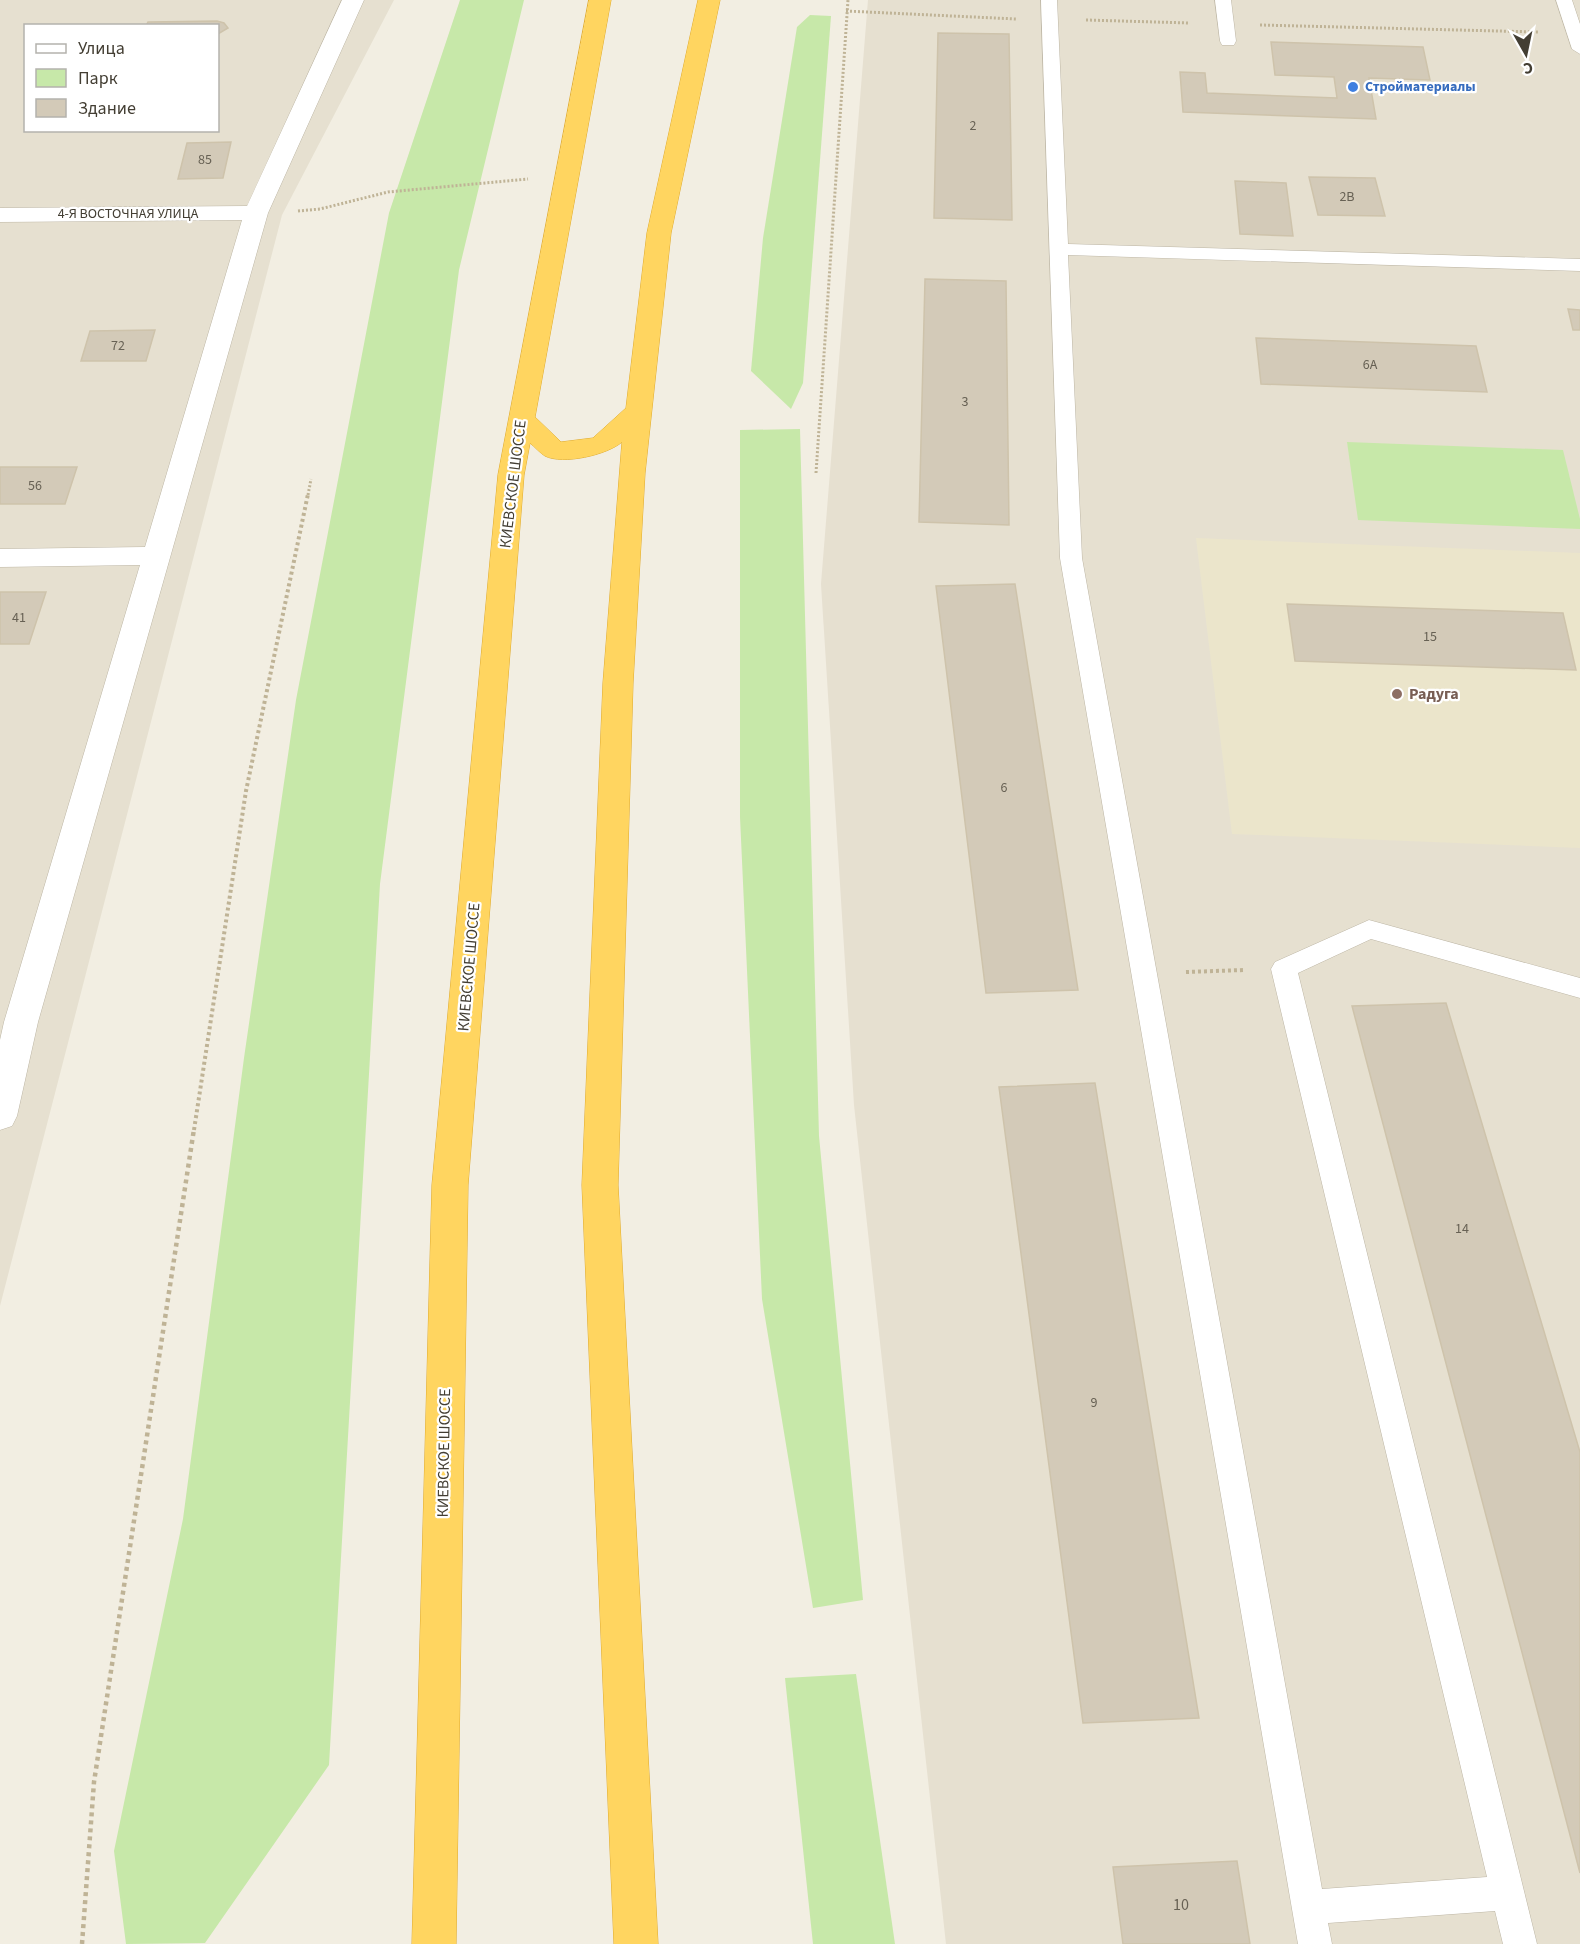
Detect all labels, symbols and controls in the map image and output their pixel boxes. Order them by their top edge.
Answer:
legend [24,24,219,132]
north arrow [1496,24,1556,84]
text: Улица [78,36,125,61]
text: С [1522,56,1535,79]
text: Парк [78,66,118,91]
place label: Стройматериалы [1365,77,1476,97]
marker: Стройматериалы [1346,80,1360,94]
text: Здание [78,96,136,121]
house number: 2 [970,116,977,136]
house number: 85 [198,150,212,170]
house number: 2В [1339,187,1355,207]
street label: 4-Я ВОСТОЧНАЯ УЛИЦА [58,204,199,224]
house number: 72 [111,336,125,356]
house number: 6А [1363,355,1378,375]
house number: 3 [962,392,969,412]
street label: КИЕВСКОЕ ШОССЕ [494,419,532,549]
house number: 56 [28,476,42,496]
house number: 41 [12,608,26,628]
house number: 15 [1423,627,1437,647]
place label: Радуга [1409,683,1459,705]
marker: Радуга [1390,687,1404,701]
house number: 6 [1001,778,1008,798]
street label: КИЕВСКОЕ ШОССЕ [452,902,486,1032]
house number: 14 [1455,1219,1469,1239]
street label: КИЕВСКОЕ ШОССЕ [432,1388,456,1518]
house number: 9 [1091,1393,1098,1413]
house number: 10 [1173,1894,1189,1916]

